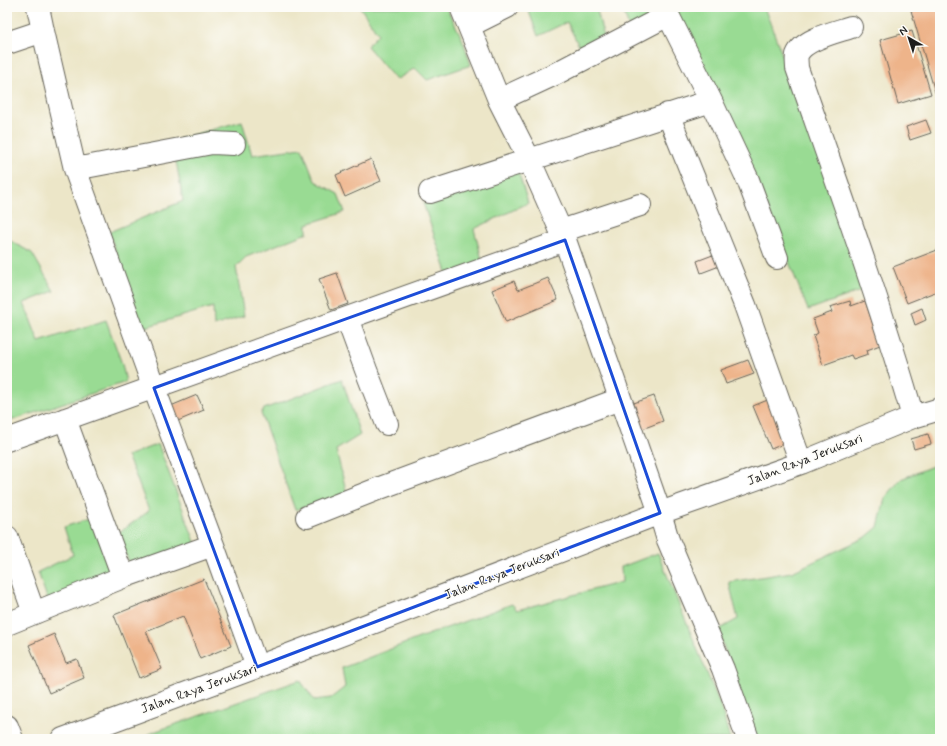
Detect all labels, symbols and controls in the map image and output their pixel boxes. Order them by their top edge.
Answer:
north arrow [889,18,929,58]
text: N [896,23,911,39]
street label: Jalan Raya Jeruksari [745,430,865,490]
street label: Jalan Raya Jeruksari [442,544,562,604]
street label: Jalan Raya Jeruksari [139,660,259,718]

